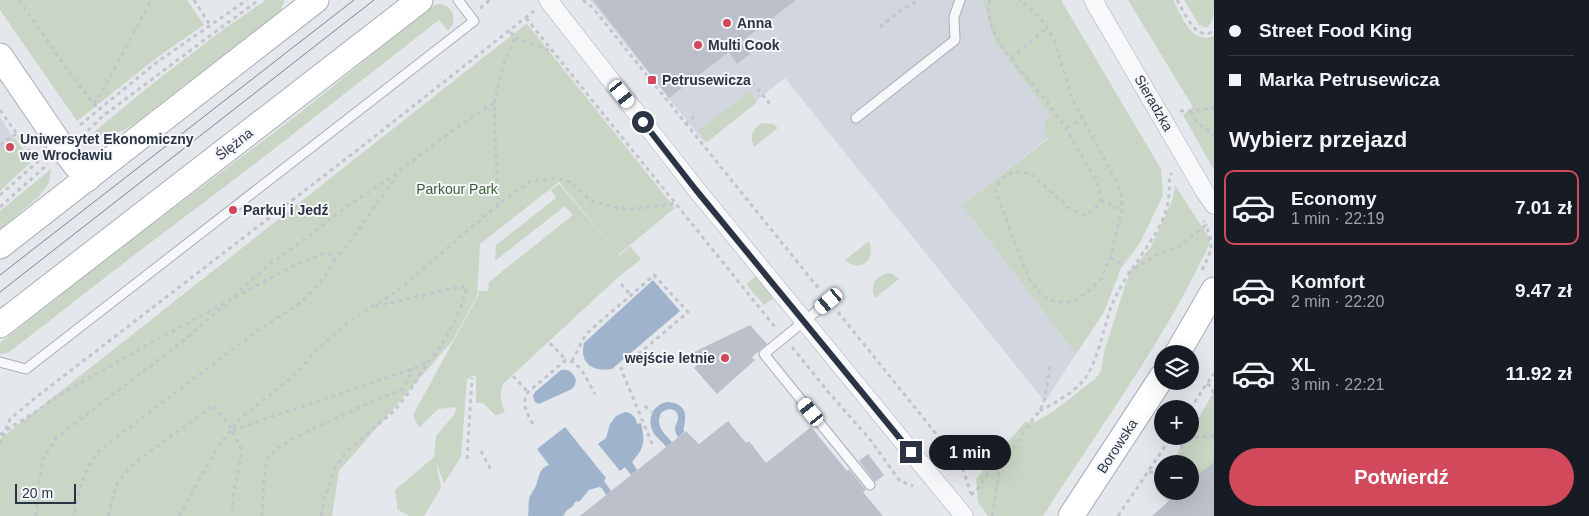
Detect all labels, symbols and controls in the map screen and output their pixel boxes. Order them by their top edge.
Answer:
place label: Anna [737,15,772,31]
marker: Anna [721,17,733,29]
text: Street Food King [1259,20,1412,41]
place label: Multi Cook [708,37,780,53]
marker: Multi Cook [692,39,704,51]
text: Marka Petrusewicza [1259,69,1440,90]
place label: Petrusewicza [662,72,751,88]
street label: Sieradzka [1132,72,1177,134]
marker: Petrusewicza [646,74,658,86]
car [606,78,637,110]
route start [632,111,654,133]
street label: Ślężna [212,124,256,163]
text: Wybierz przejazd [1229,127,1407,152]
place label: Uniwersytet Ekonomiczny we Wrocławiu [19,131,194,163]
marker: Uniwersytet Ekonomiczny we Wrocławiu [4,141,16,153]
park label: Parkour Park [416,181,499,197]
icon: car [1231,185,1276,230]
text: Economy [1291,188,1377,209]
text: 7.01 zł [1515,197,1572,218]
place label: Parkuj i Jedź [243,202,329,218]
marker: Parkuj i Jedź [227,204,239,216]
text: 1 min · 22:19 [1291,210,1384,227]
icon: car [1231,268,1276,313]
text: Komfort [1291,271,1365,292]
text: 9.47 zł [1515,280,1572,301]
car [812,286,845,316]
text: 2 min · 22:20 [1291,293,1384,310]
map controls [1154,345,1199,500]
button: layers [1154,345,1199,390]
place label: wejście letnie [624,350,715,366]
icon: car [1231,351,1276,396]
marker: wejście letnie [719,352,731,364]
text: XL [1291,354,1315,375]
text: 11.92 zł [1505,363,1572,384]
text: 3 min · 22:21 [1291,376,1384,393]
car [795,396,826,428]
button: + [1154,400,1199,445]
street label: Borowska [1094,416,1141,476]
callout: 1 min [928,434,1011,470]
route end [900,441,922,463]
text: 1 min [949,444,991,461]
button: Potwierdź [1229,448,1574,506]
button: − [1154,455,1199,500]
scale bar [15,481,76,504]
text: 20 m [22,485,53,501]

